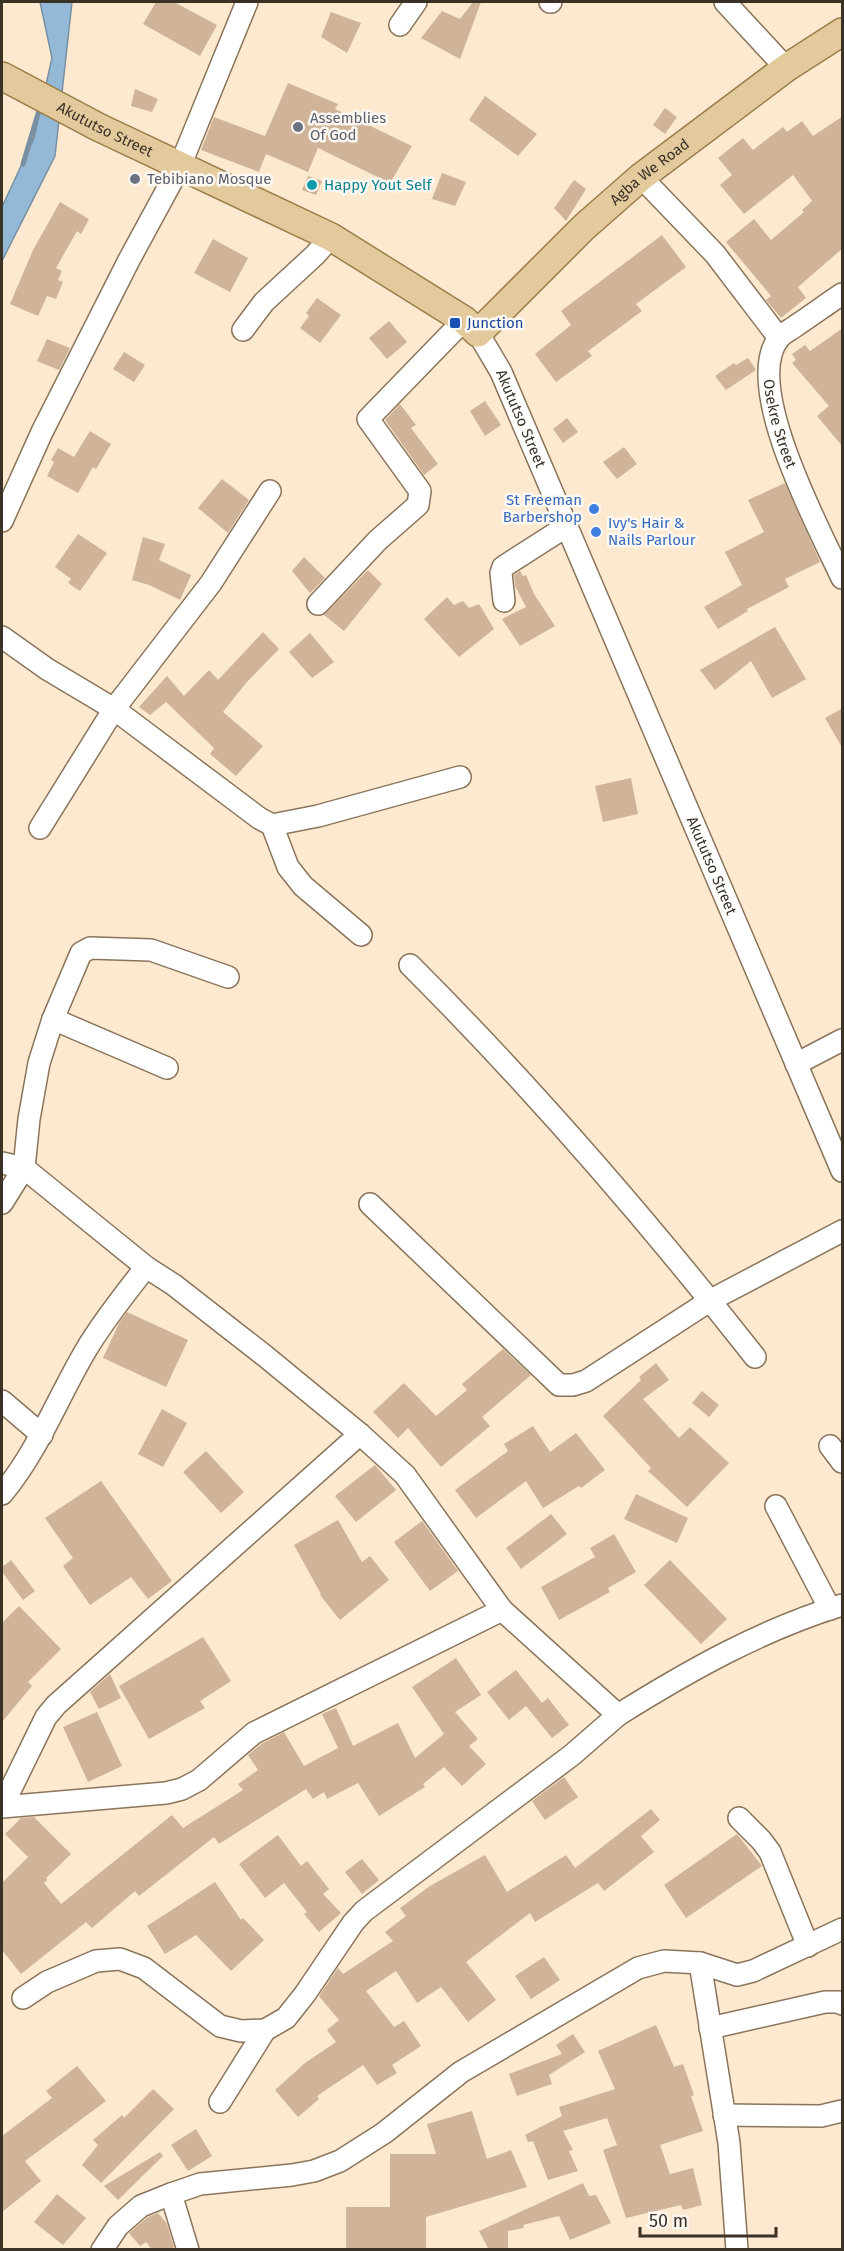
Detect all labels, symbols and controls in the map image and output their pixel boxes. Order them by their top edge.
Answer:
street label: Akututso Street [54,98,156,161]
place label: Assemblies Of God [310,109,386,144]
marker: Assemblies Of God [291,120,305,134]
street label: Agba We Road [606,135,693,209]
place label: Tebibiano Mosque [147,170,271,188]
marker: Tebibiano Mosque [128,172,142,186]
place label: Happy Yout Self [324,176,432,194]
marker: Happy Yout Self [305,178,319,192]
place label: Junction [467,314,523,332]
marker: Junction [448,316,462,330]
street label: Akututso Street [492,367,550,471]
street label: Osekre Street [760,378,800,471]
place label: St Freeman Barbershop [503,491,582,526]
marker: St Freeman Barbershop [587,502,601,516]
place label: Ivy's Hair & Nails Parlour [608,514,696,549]
marker: Ivy's Hair & Nails Parlour [589,525,603,539]
street label: Akututso Street [683,814,741,918]
scale bar [640,2200,776,2238]
text: 50 m [649,2210,688,2232]

